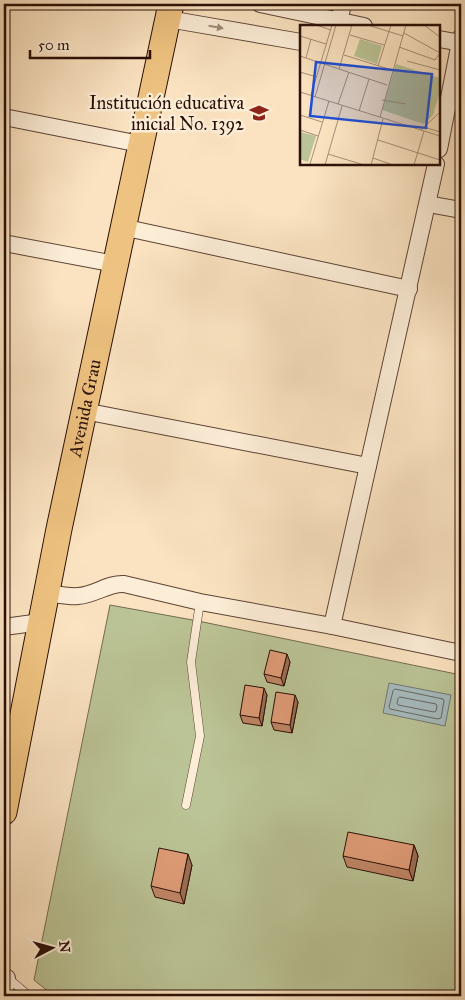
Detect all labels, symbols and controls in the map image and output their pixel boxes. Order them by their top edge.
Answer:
one-way arrow [208,24,224,32]
inset map [300,25,440,165]
scale bar [30,28,150,60]
text: 50 m [38,36,70,54]
place label: Institución educativa inicial No. 1392 [89,92,244,135]
school or university icon: Institución educativa inicial No. 1392 [248,102,270,124]
street label: Avenida Grau [63,357,106,460]
north arrow [28,922,78,972]
text: N [55,940,74,954]

